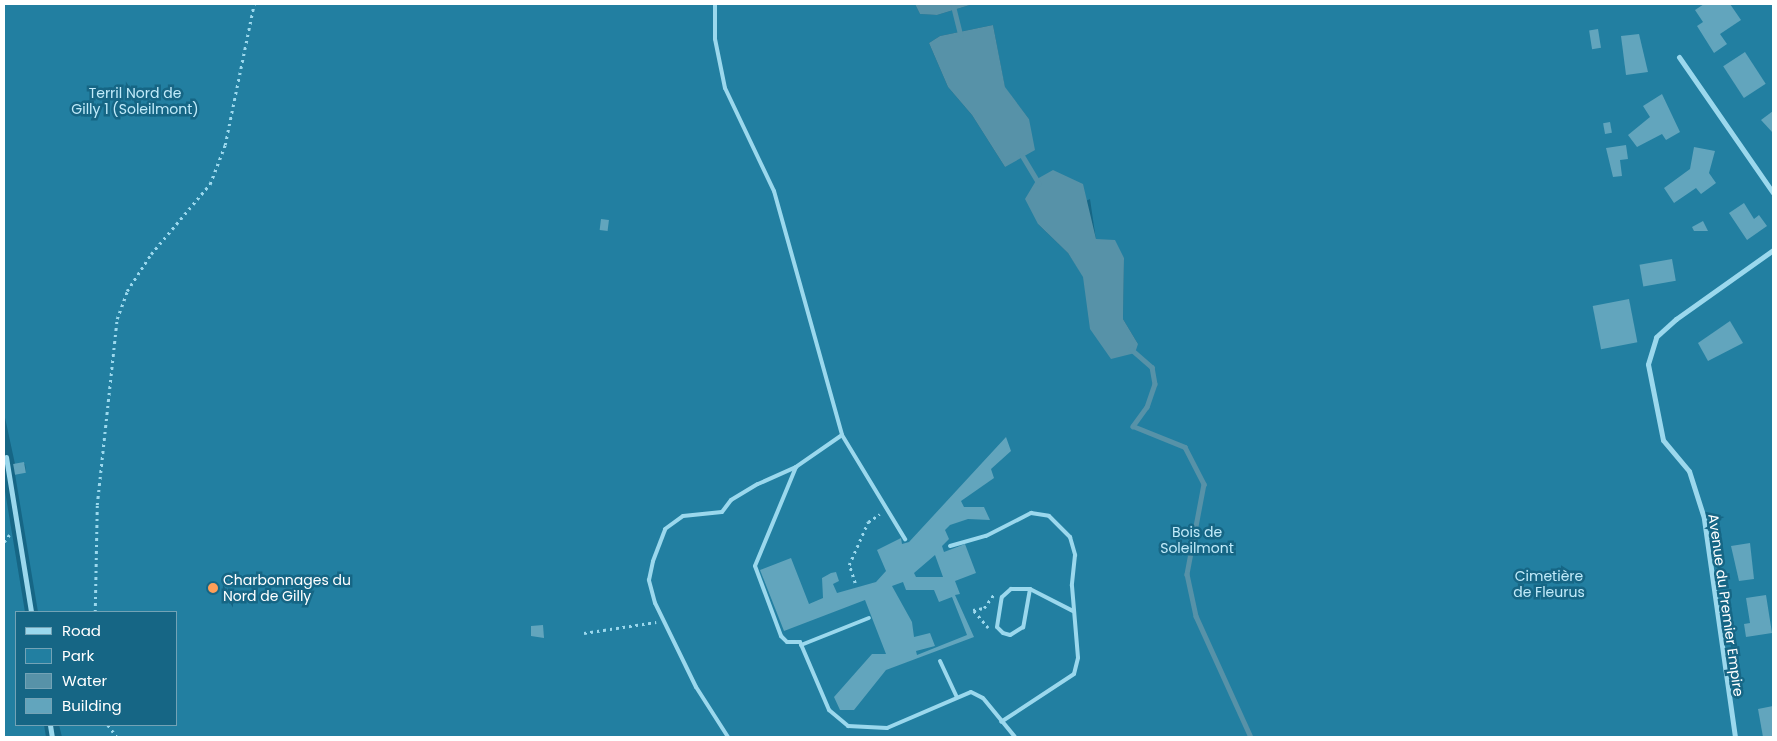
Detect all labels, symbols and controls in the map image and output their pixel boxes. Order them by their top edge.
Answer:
park label: Terril Nord de Gilly 1 (Soleilmont) [71,85,199,118]
street label: Avenue du Premier Empire [1705,513,1747,697]
park label: Bois de Soleilmont [1160,524,1234,556]
park label: Cimetière de Fleurus [1513,568,1585,600]
place label: Charbonnages du Nord de Gilly [223,572,351,604]
marker: Charbonnages du Nord de Gilly [207,582,219,594]
legend [15,611,178,726]
text: Road [62,620,101,641]
text: Park [62,645,94,666]
text: Water [62,670,107,691]
text: Building [62,695,122,716]

